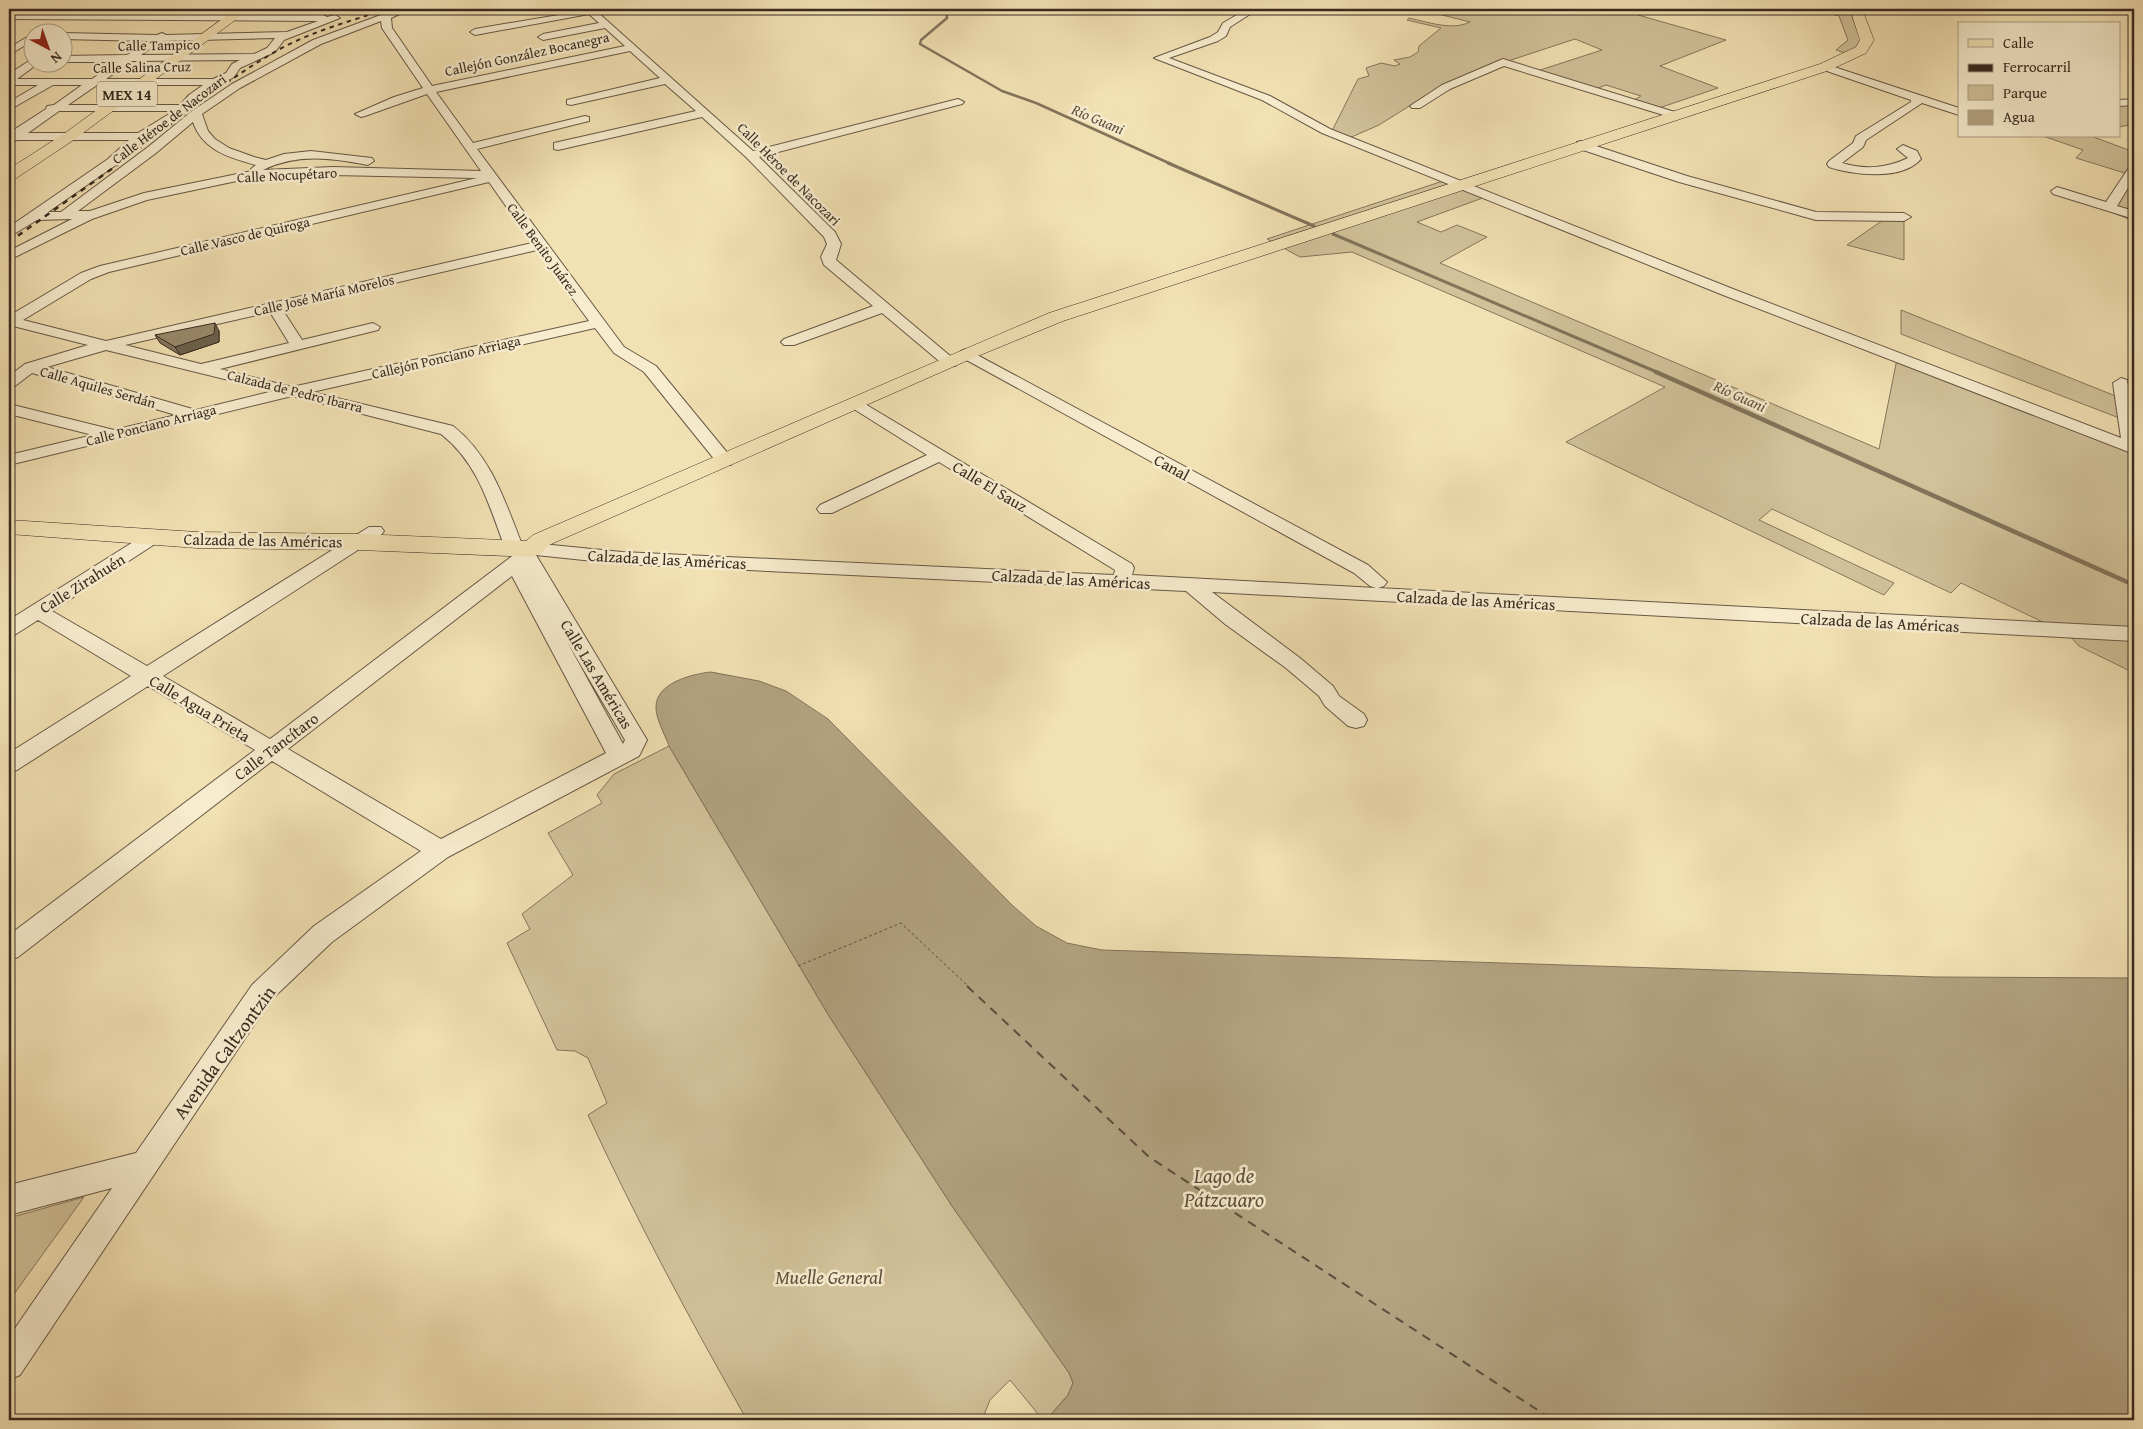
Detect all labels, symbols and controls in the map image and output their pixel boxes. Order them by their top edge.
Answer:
north arrow [22,22,72,72]
legend [1958,22,2120,138]
street label: Callejón González Bocanegra [443,27,611,81]
text: Calle [2003,32,2034,53]
street label: Calle Tampico [118,34,200,56]
text: N [46,47,67,69]
street label: Calle Salina Cruz [93,56,191,78]
text: Ferrocarril [2003,56,2071,77]
street label: Calle Héroe de Nacozari [108,69,230,169]
road number: MEX 14 [97,82,157,106]
text: Parque [2003,82,2047,103]
water label: Río Guani [1068,98,1128,140]
text: Agua [2003,106,2035,127]
street label: Calle Héroe de Nacozari [733,118,845,230]
street label: Calle Nocupétaro [236,162,338,188]
street label: Calle Benito Juárez [503,199,583,299]
street label: Calle Vasco de Quiroga [178,211,312,261]
street label: Calle José María Morelos [252,269,396,321]
street label: Callejón Ponciano Arriaga [370,330,523,384]
street label: Calle Aquiles Serdán [38,361,158,413]
street label: Calzada de Pedro Ibarra [225,365,365,418]
water label: Río Guani [1710,375,1770,417]
street label: Calle Ponciano Arriaga [84,399,218,451]
street label: Canal [1150,447,1195,487]
street label: Calle El Sauz [948,454,1032,518]
street label: Calzada de las Américas [183,527,343,553]
street label: Calzada de las Américas [587,543,747,575]
street label: Calle Zirahuén [34,547,130,619]
street label: Calzada de las Américas [991,563,1151,595]
street label: Calzada de las Américas [1396,584,1556,616]
street label: Calzada de las Américas [1800,606,1960,638]
street label: Calle Las Américas [555,615,639,733]
street label: Calle Agua Prieta [145,668,255,748]
street label: Calle Tancítaro [229,706,323,786]
street label: Avenida Caltzontzin [166,979,282,1124]
water label: Lago de Pátzcuaro [1183,1160,1264,1215]
park label: Muelle General [775,1263,883,1291]

